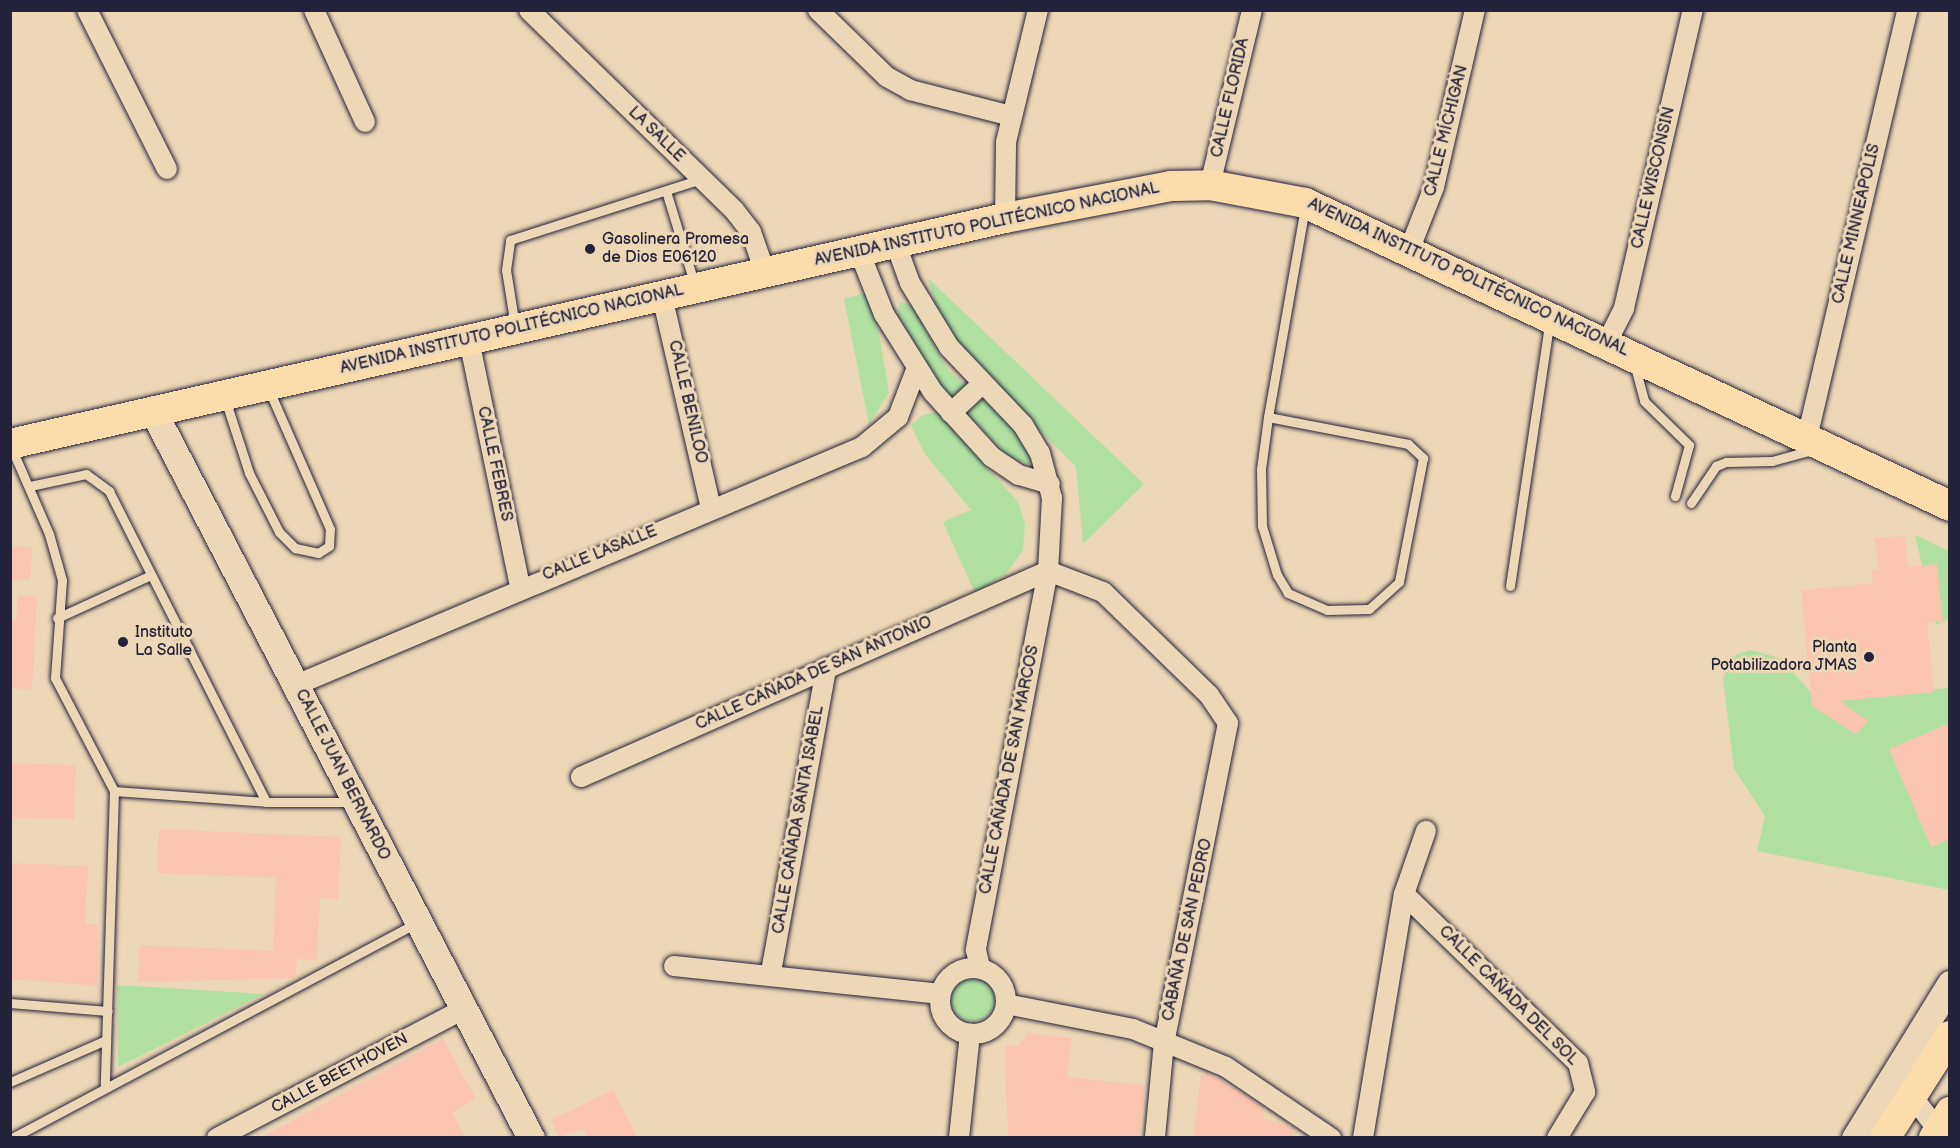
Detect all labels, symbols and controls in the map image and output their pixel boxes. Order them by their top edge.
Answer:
street label: CALLE FLORIDA [1208,36,1254,160]
street label: CALLE MÍCHIGAN [1421,63,1473,199]
street label: LA SALLE [624,103,688,167]
street label: CALLE WISCONSIN [1628,105,1680,251]
street label: CALLE MINNEAPOLIS [1829,142,1885,306]
street label: AVENIDA INSTITUTO POLITÉCNICO NACIONAL [813,179,1161,271]
street label: AVENIDA INSTITUTO POLITÉCNICO NACIONAL [1305,195,1631,361]
place label: Gasolinera Promesa de Dios E06120 [602,230,749,268]
marker: Gasolinera Promesa de Dios E06120 [583,242,597,256]
street label: AVENIDA INSTITUTO POLITÉCNICO NACIONAL [339,281,685,379]
street label: CALLE BENILOO [663,339,711,465]
street label: CALLE FEBRES [472,405,516,523]
street label: CALLE LASALLE [540,522,660,586]
street label: CALLE CAÑADA DE SAN ANTONIO [693,613,935,735]
place label: Instituto La Salle [135,623,193,661]
marker: Instituto La Salle [116,635,130,649]
place label: Planta Potabilizadora JMAS [1710,638,1857,676]
street label: CALLE CAÑADA DE SAN MARCOS [976,644,1044,896]
marker: Planta Potabilizadora JMAS [1862,650,1876,664]
street label: CALLE JUAN BERNARDO [290,686,394,864]
street label: CALLE CAÑADA SANTA ISABEL [769,704,829,936]
street label: CABAÑA DE SAN PEDRO [1159,837,1217,1023]
street label: CALLE CAÑADA DEL SOL [1434,922,1582,1070]
street label: CALLE BEETHOVEN [268,1030,412,1118]

